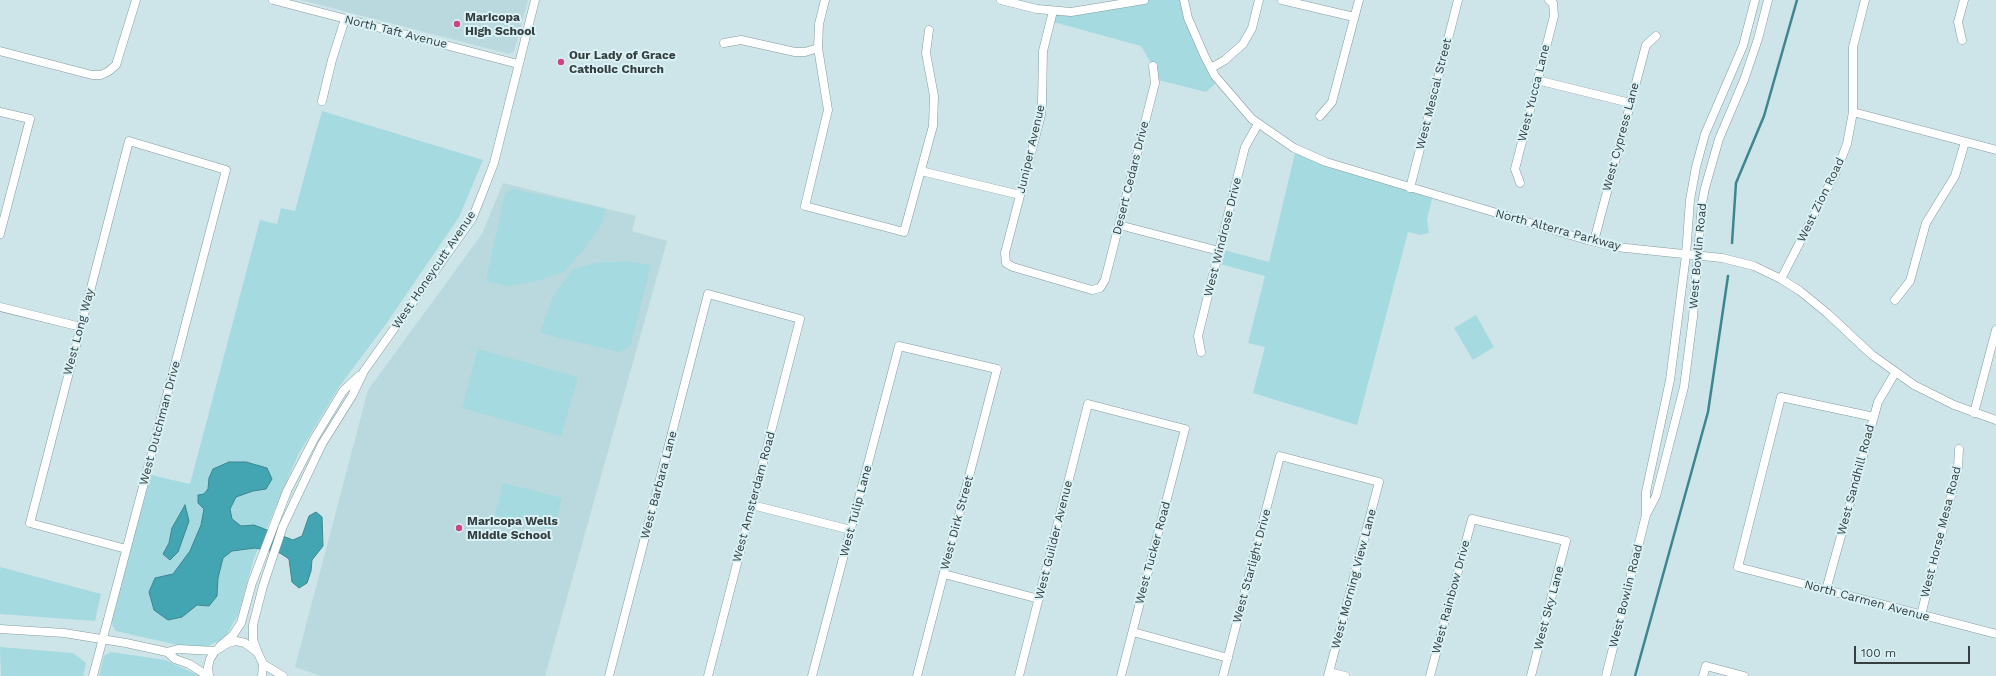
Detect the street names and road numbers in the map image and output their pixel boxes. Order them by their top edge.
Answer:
street label: North Taft Avenue [343,12,449,52]
street label: West Mescal Street [1413,37,1455,151]
street label: West Yucca Lane [1515,43,1553,143]
street label: West Cypress Lane [1600,81,1642,193]
street label: Juniper Avenue [1014,103,1048,195]
street label: Desert Cedars Drive [1110,120,1152,236]
street label: West Zion Road [1794,155,1848,245]
street label: West Windrose Drive [1201,176,1245,298]
street label: West Bowlin Road [1686,203,1710,309]
street label: North Alterra Parkway [1494,206,1622,254]
street label: West Honeycutt Avenue [389,208,479,332]
street label: West Long Way [60,287,98,377]
street label: West Dutchman Drive [136,359,184,487]
street label: West Sandhill Road [1834,423,1878,537]
street label: West Barbara Lane [638,429,680,541]
street label: West Amsterdam Road [730,430,778,564]
street label: West Tulip Lane [837,464,875,558]
street label: West Horse Mesa Road [1918,465,1964,599]
street label: West Dirk Street [937,474,977,572]
street label: West Guilder Avenue [1032,479,1076,601]
street label: West Tucker Road [1132,500,1174,606]
street label: West Starlight Drive [1230,507,1274,625]
street label: West Morning View Lane [1328,507,1380,651]
street label: West Rainbow Drive [1429,538,1473,656]
street label: West Bowlin Road [1606,543,1646,649]
street label: West Sky Lane [1531,564,1567,652]
street label: North Carmen Avenue [1803,577,1931,625]

